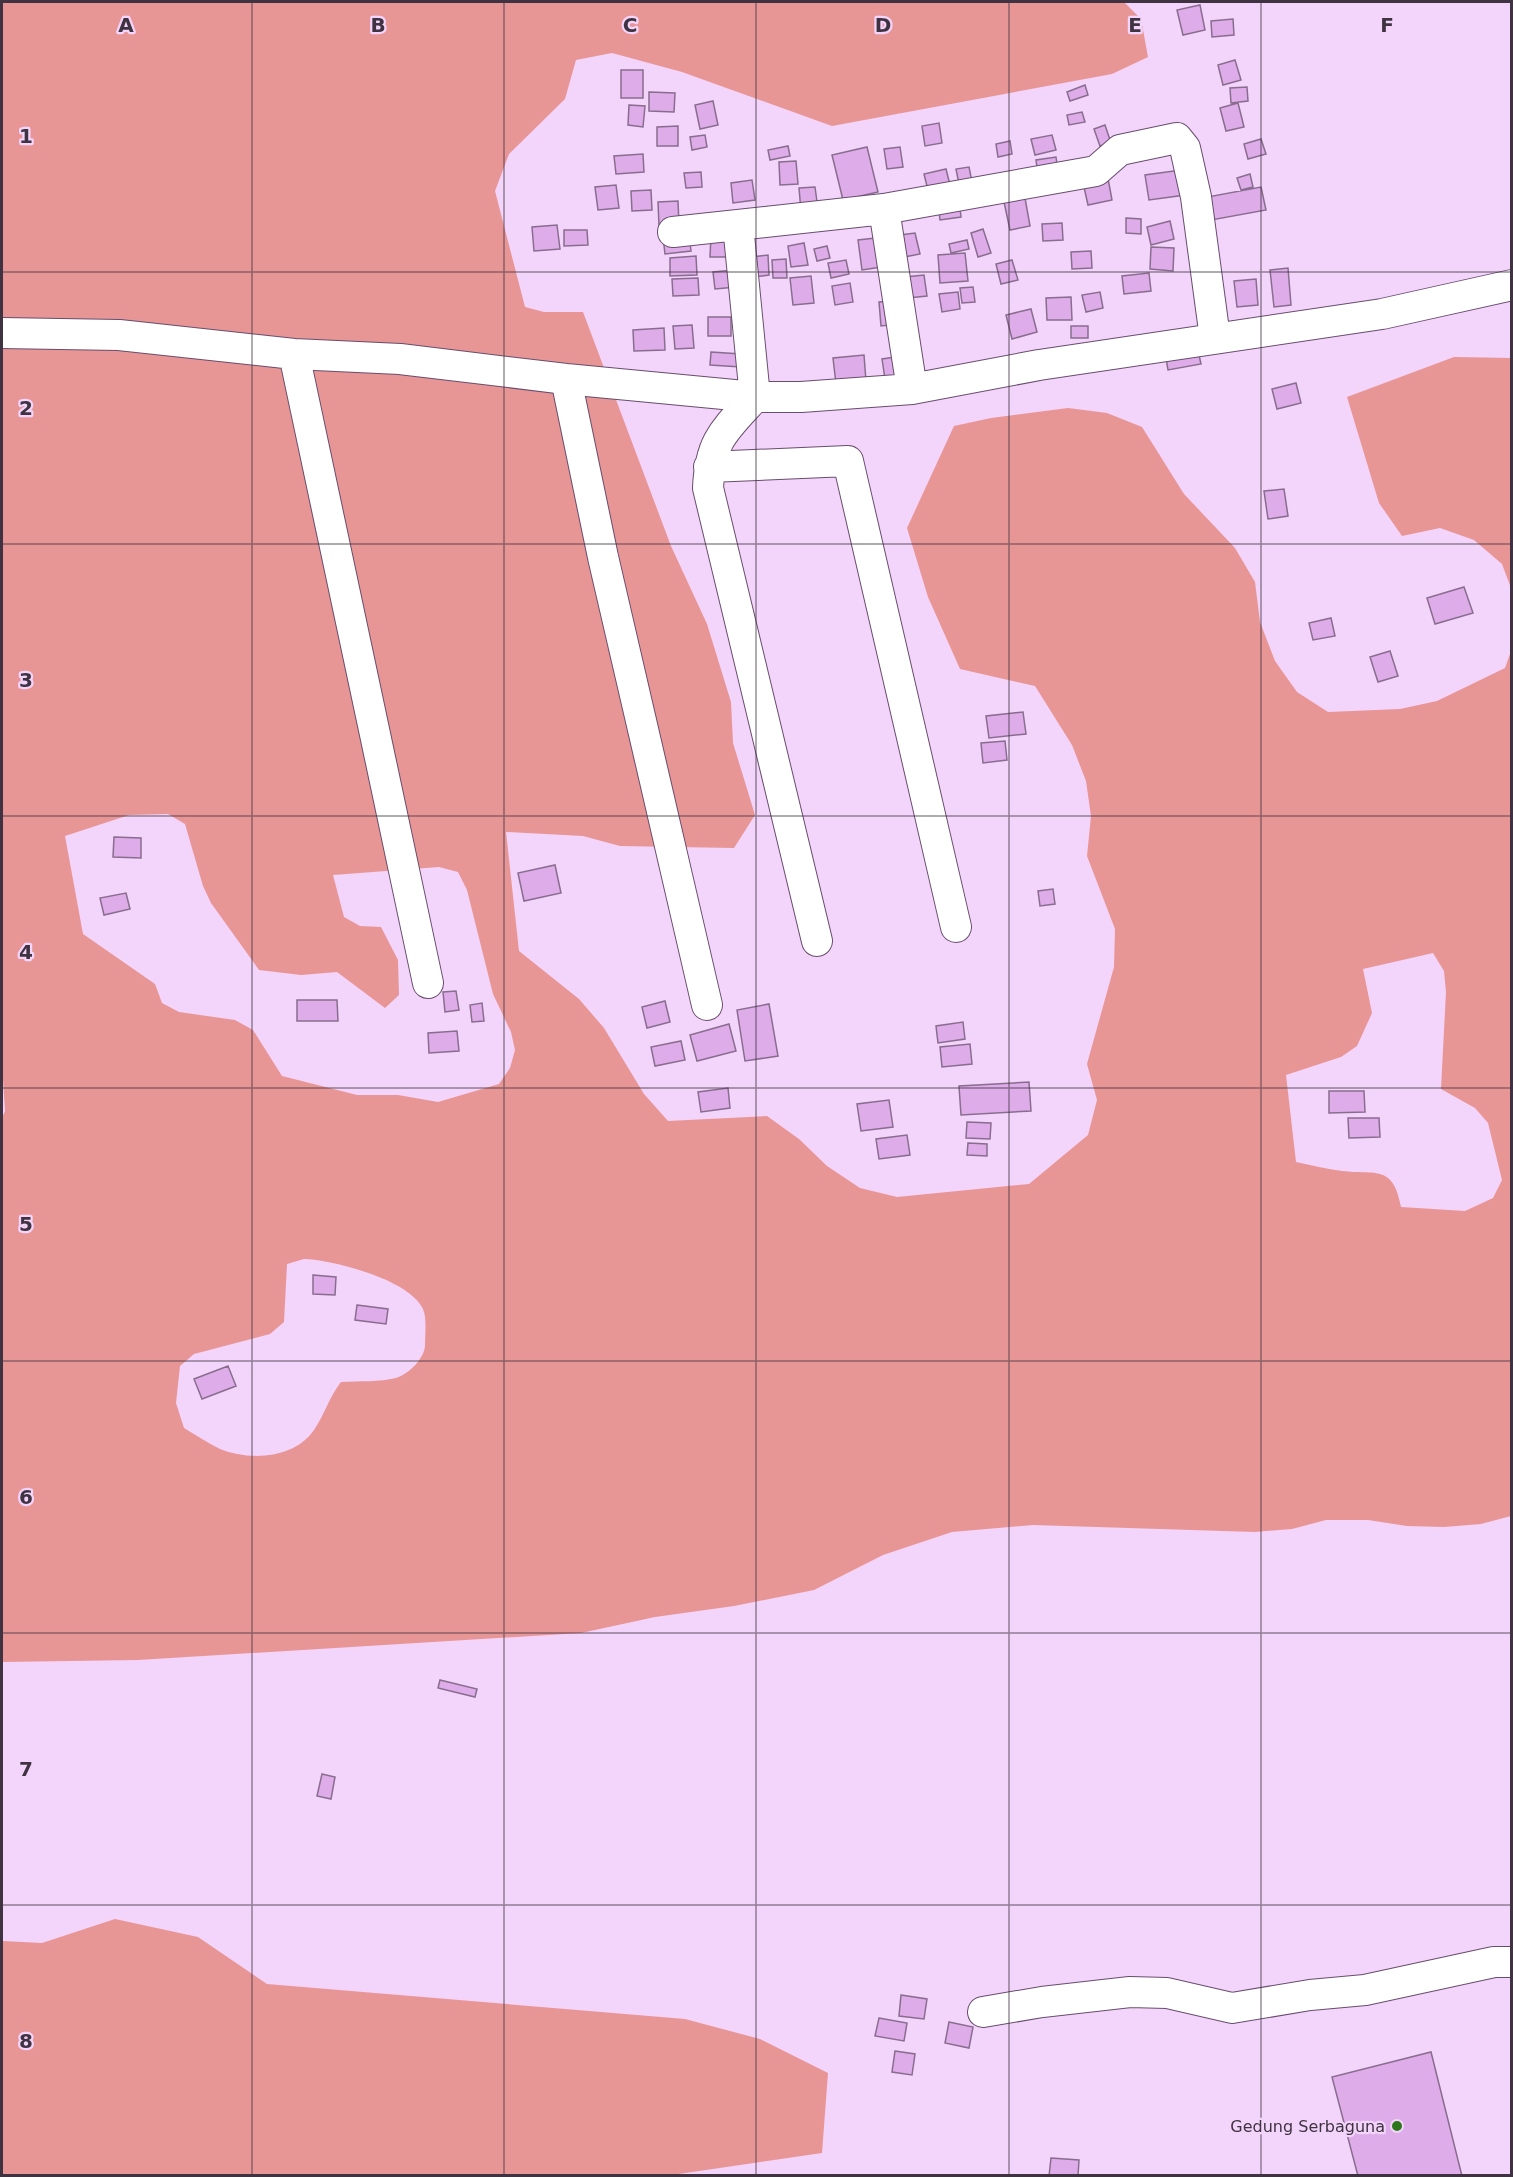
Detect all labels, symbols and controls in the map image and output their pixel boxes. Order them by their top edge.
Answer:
text: A [118,13,134,37]
text: B [370,13,386,37]
text: C [623,13,637,37]
text: D [875,13,891,37]
text: E [1128,13,1142,37]
text: F [1380,13,1394,37]
text: 1 [19,124,33,148]
text: 2 [19,396,33,420]
text: 3 [19,668,33,692]
text: 4 [19,940,33,964]
text: 5 [19,1212,33,1236]
text: 6 [19,1485,33,1509]
text: 7 [19,1757,33,1781]
text: 8 [19,2029,33,2053]
place label: Gedung Serbaguna [1230,2117,1385,2136]
marker: Gedung Serbaguna [1390,2119,1404,2133]

